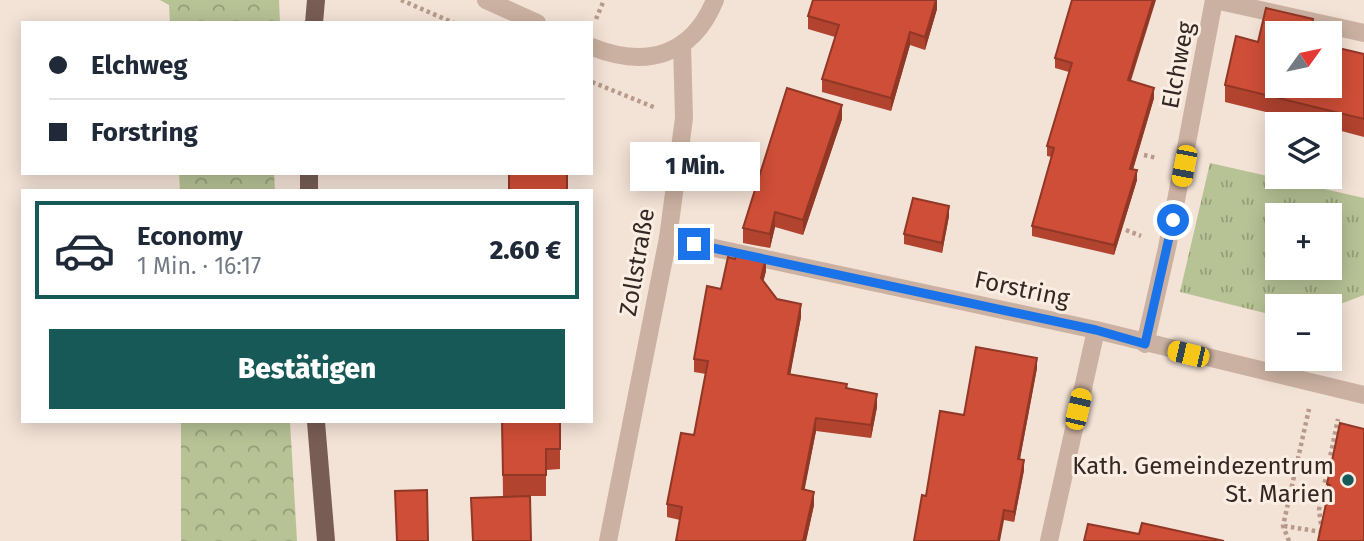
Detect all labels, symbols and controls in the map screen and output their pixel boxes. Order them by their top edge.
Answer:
street label: Elchweg [1156,19,1200,111]
north arrow [1265,21,1342,98]
map controls [1265,21,1342,371]
text: Elchweg [91,50,188,81]
button: layers [1265,112,1342,189]
text: Forstring [91,117,198,148]
callout: 1 Min. [629,142,759,191]
car [1170,143,1199,189]
text: 1 Min. [665,152,725,180]
button: + [1265,203,1342,280]
route start [1157,204,1189,236]
street label: Zollstraße [614,206,660,318]
icon: car [53,219,116,282]
text: Economy [137,221,243,252]
route end [678,228,710,260]
text: 2.60 € [490,235,561,266]
text: 1 Min. · 16:17 [137,252,261,280]
street label: Forstring [972,265,1073,313]
button: − [1265,294,1342,371]
button: Bestätigen [49,329,565,409]
car [1166,339,1211,369]
car [1064,386,1093,432]
place label: Kath. Gemeindezentrum St. Marien [1072,452,1334,508]
marker: Kath. Gemeindezentrum St. Marien [1340,472,1356,488]

